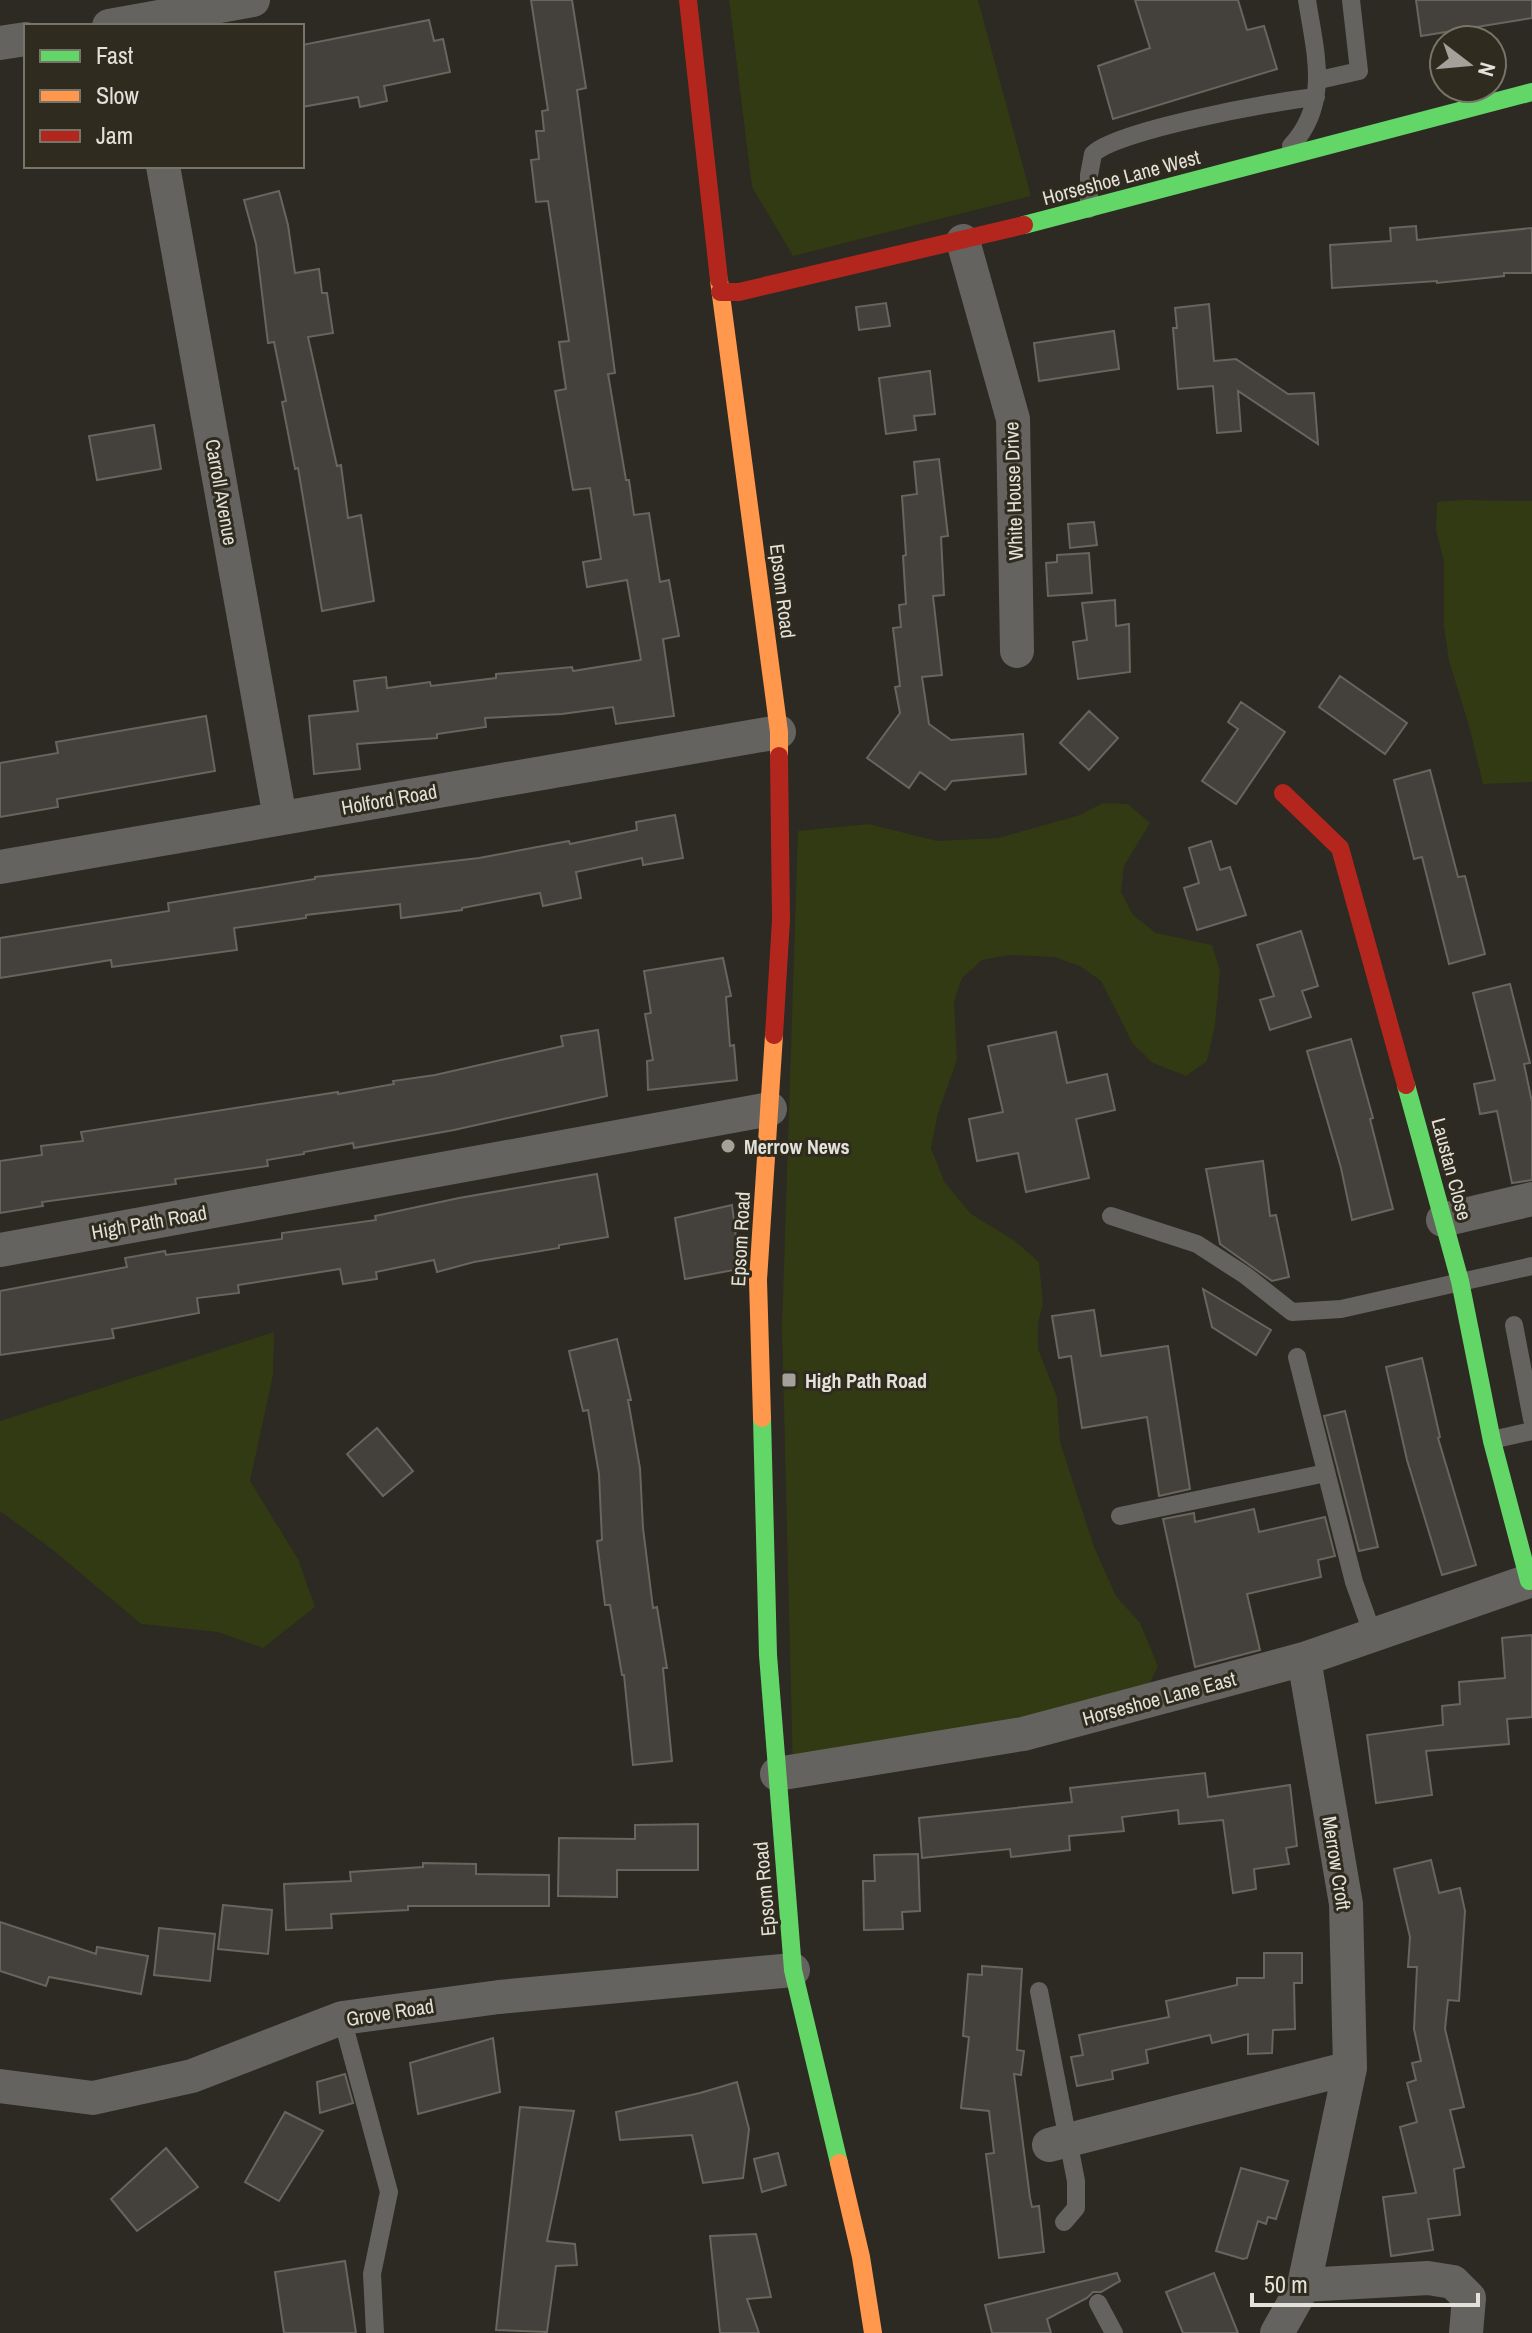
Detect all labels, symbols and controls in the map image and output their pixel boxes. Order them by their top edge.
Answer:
legend [24,24,304,168]
north arrow [1428,24,1508,104]
text: Fast [96,39,134,71]
text: N [1471,59,1503,80]
text: Slow [96,79,139,111]
text: Jam [96,119,133,151]
street label: Horseshoe Lane West [1039,143,1203,211]
street label: White House Drive [997,421,1029,561]
street label: Carroll Avenue [199,437,245,547]
street label: Epsom Road [764,542,802,640]
street label: Holford Road [339,777,439,821]
street label: Laustan Close [1425,1115,1479,1223]
place label: Merrow News [744,1133,850,1160]
marker: Merrow News [719,1137,737,1155]
street label: Epsom Road [724,1191,756,1287]
street label: High Path Road [89,1199,209,1245]
place label: High Path Road [805,1367,927,1394]
marker: High Path Road [780,1371,798,1389]
street label: Horseshoe Lane East [1079,1664,1239,1731]
street label: Merrow Croft [1316,1814,1358,1912]
street label: Epsom Road [746,1841,782,1937]
street label: Grove Road [344,1992,436,2032]
scale bar [1252,2257,1478,2307]
text: 50 m [1264,2268,1308,2300]

